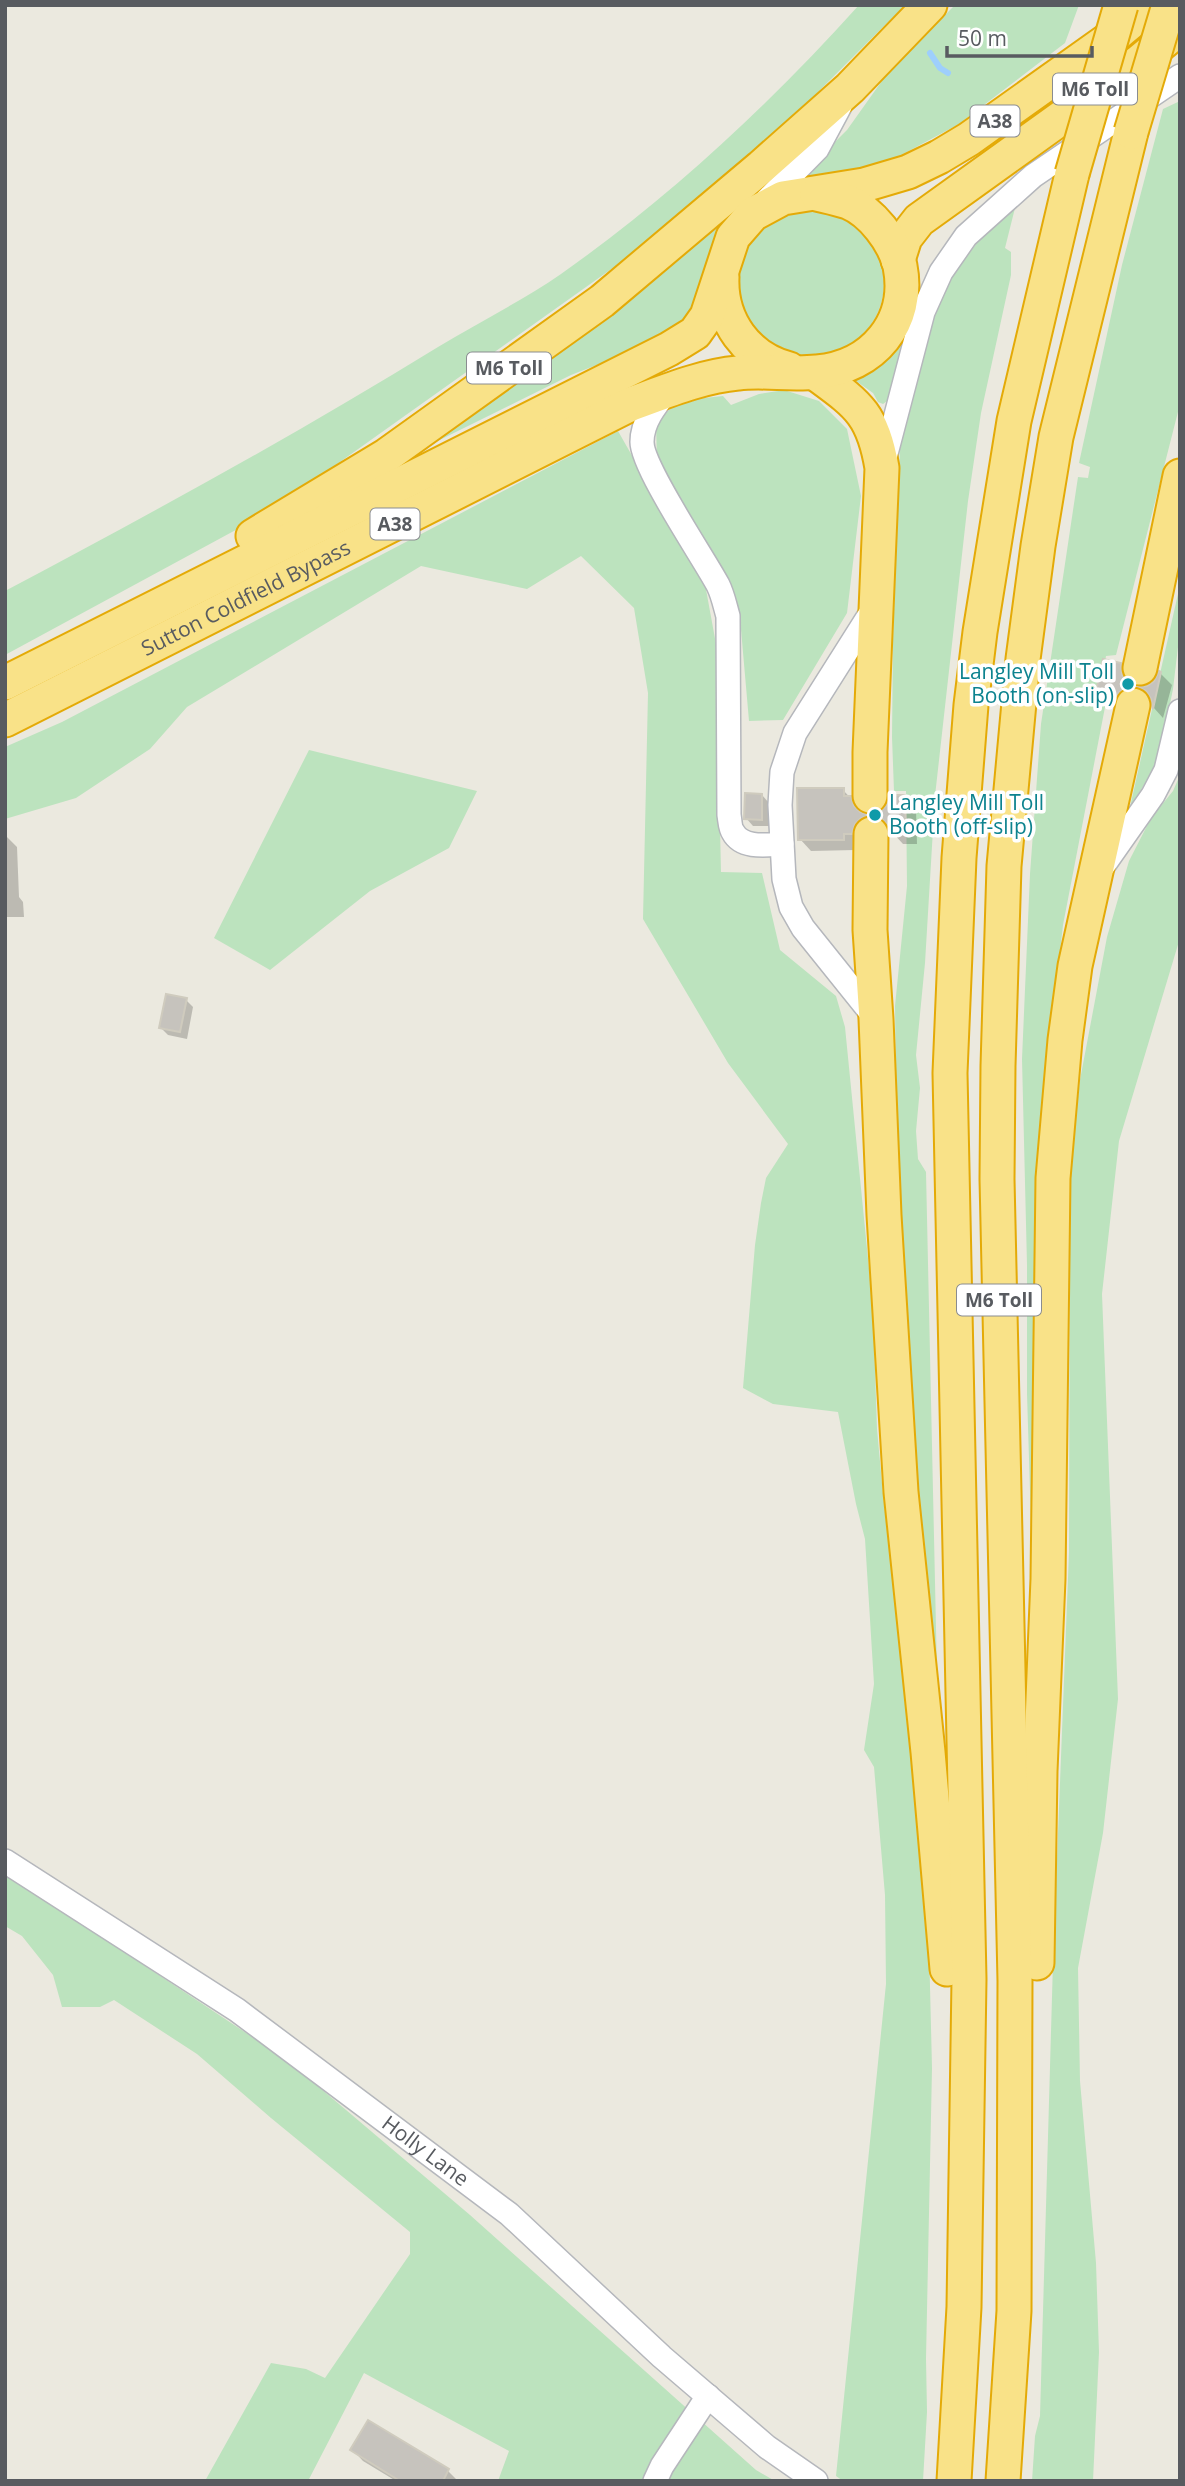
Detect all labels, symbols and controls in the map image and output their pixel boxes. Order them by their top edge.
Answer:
scale bar [947,14,1092,58]
text: 50 m [958,24,1007,52]
road number: M6 Toll [1053,74,1137,104]
road number: A38 [970,105,1020,136]
road number: M6 Toll [467,352,551,384]
road number: A38 [370,509,420,540]
street label: Sutton Coldfield Bypass [136,533,355,662]
place label: Langley Mill Toll Booth (on-slip) [959,657,1114,709]
marker: Langley Mill Toll Booth (on-slip) [1120,676,1136,692]
place label: Langley Mill Toll Booth (off-slip) [889,788,1044,840]
marker: Langley Mill Toll Booth (off-slip) [867,807,883,823]
road number: M6 Toll [957,1284,1041,1316]
street label: Holly Lane [377,2109,475,2192]

